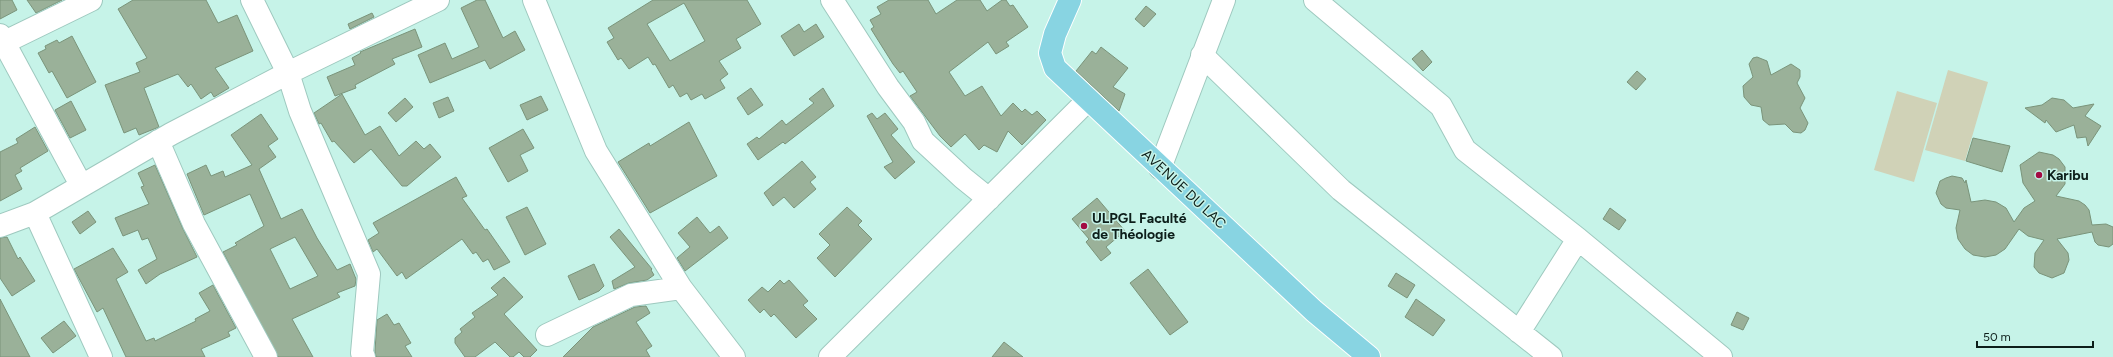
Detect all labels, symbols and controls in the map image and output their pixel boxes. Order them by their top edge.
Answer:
street label: AVENUE DU LAC [1138,146,1230,232]
place label: Karibu [2047,167,2089,184]
marker: Karibu [2034,170,2044,180]
place label: ULPGL Faculté de Théologie [1092,210,1187,243]
marker: ULPGL Faculté de Théologie [1079,221,1089,231]
scale bar [1977,323,2093,349]
text: 50 m [1983,330,2011,344]

